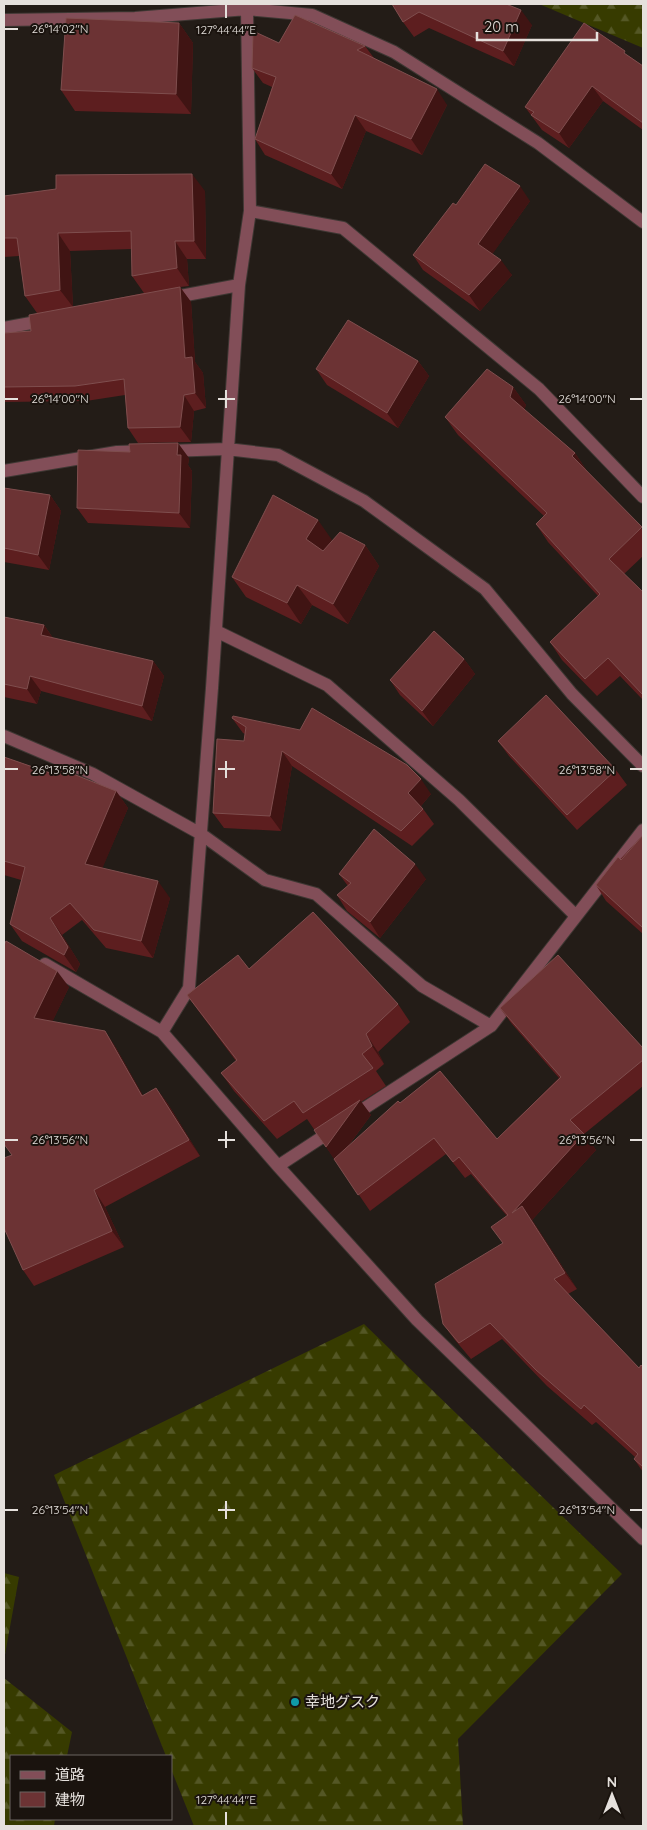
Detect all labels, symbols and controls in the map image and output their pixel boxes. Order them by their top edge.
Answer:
scale bar [477,10,597,42]
text: 20 m [484,17,519,36]
text: 26°14'02"N [31,21,89,36]
text: 127°44'44"E [196,22,256,37]
text: 26°14'00"N [31,391,89,406]
text: 26°14'00"N [558,391,616,406]
text: 26°13'58"N [32,762,88,777]
text: 26°13'58"N [559,762,615,777]
text: 26°13'56"N [32,1132,88,1147]
text: 26°13'56"N [559,1132,615,1147]
text: 26°13'54"N [32,1502,88,1517]
text: 26°13'54"N [559,1502,615,1517]
place label: 幸地グスク [305,1692,380,1711]
marker: 幸地グスク [289,1696,301,1708]
legend [10,1755,172,1820]
text: 道路 [55,1765,85,1784]
north arrow [587,1770,637,1820]
text: N [607,1773,617,1791]
text: 建物 [55,1790,85,1809]
text: 127°44'44"E [196,1792,256,1807]

